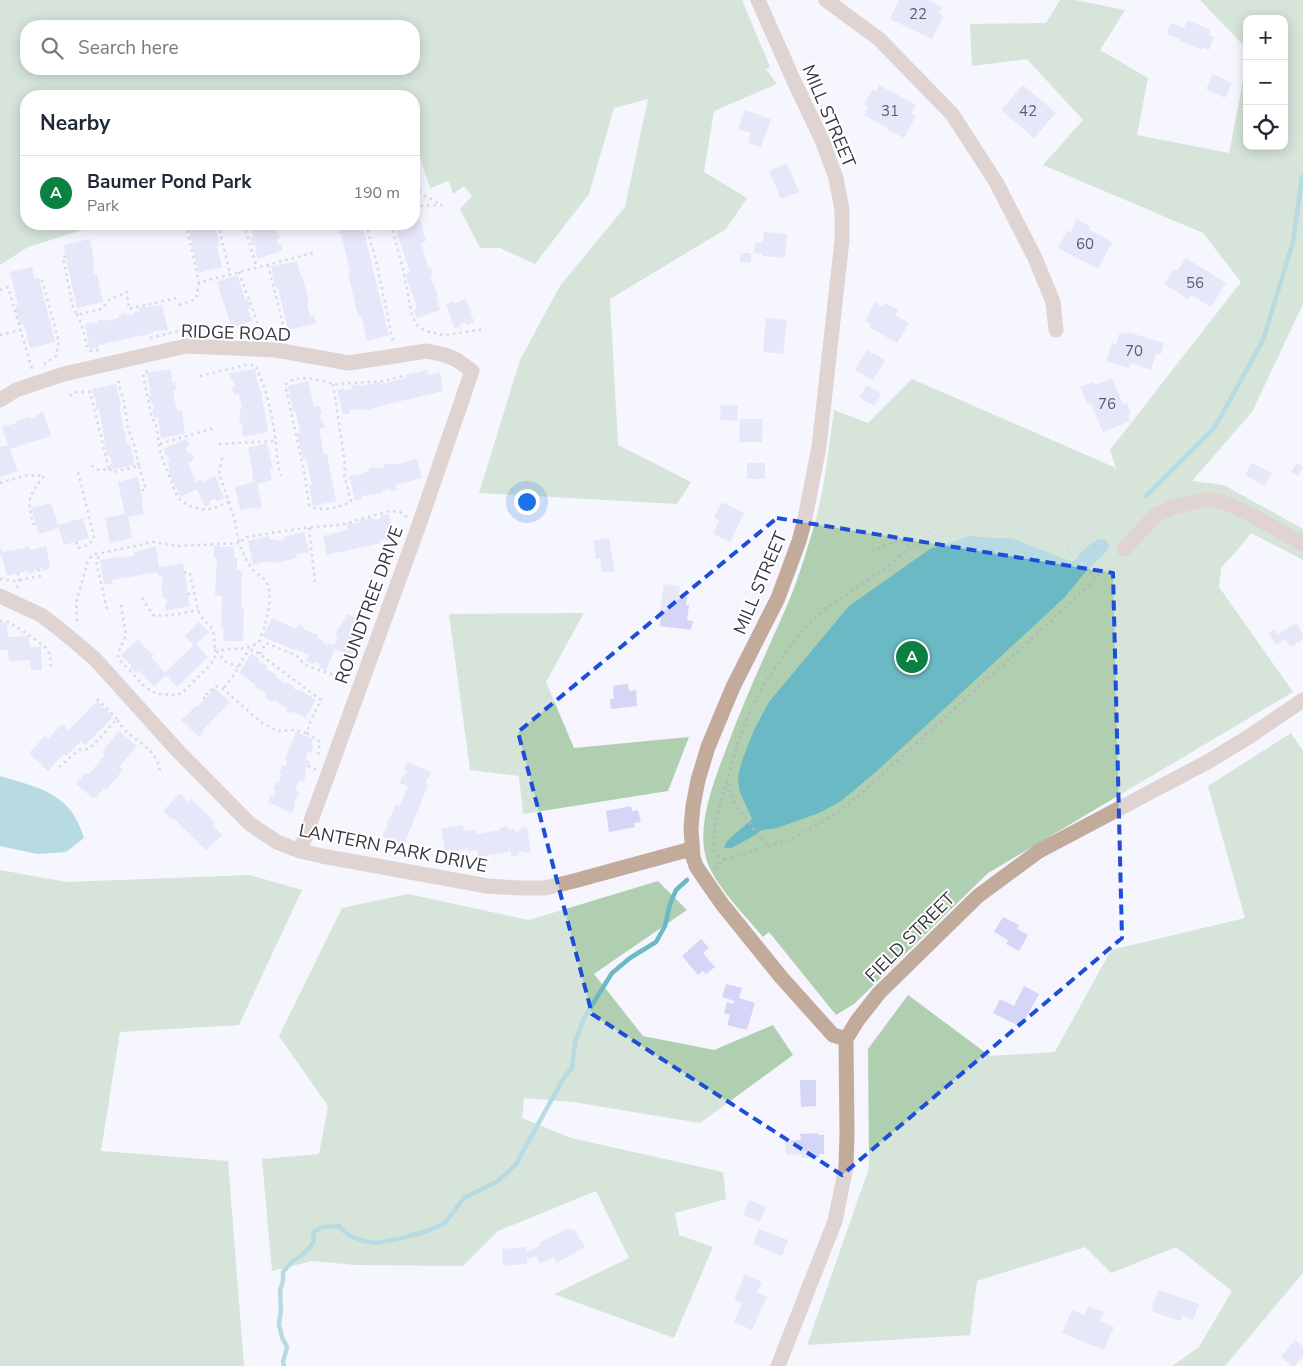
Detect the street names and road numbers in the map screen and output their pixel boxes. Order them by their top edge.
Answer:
street label: MILL STREET [797,61,861,171]
street label: RIDGE ROAD [181,319,291,347]
street label: ROUNDTREE DRIVE [329,523,409,687]
street label: MILL STREET [728,528,792,638]
street label: LANTERN PARK DRIVE [297,818,489,878]
street label: FIELD STREET [860,887,960,987]

